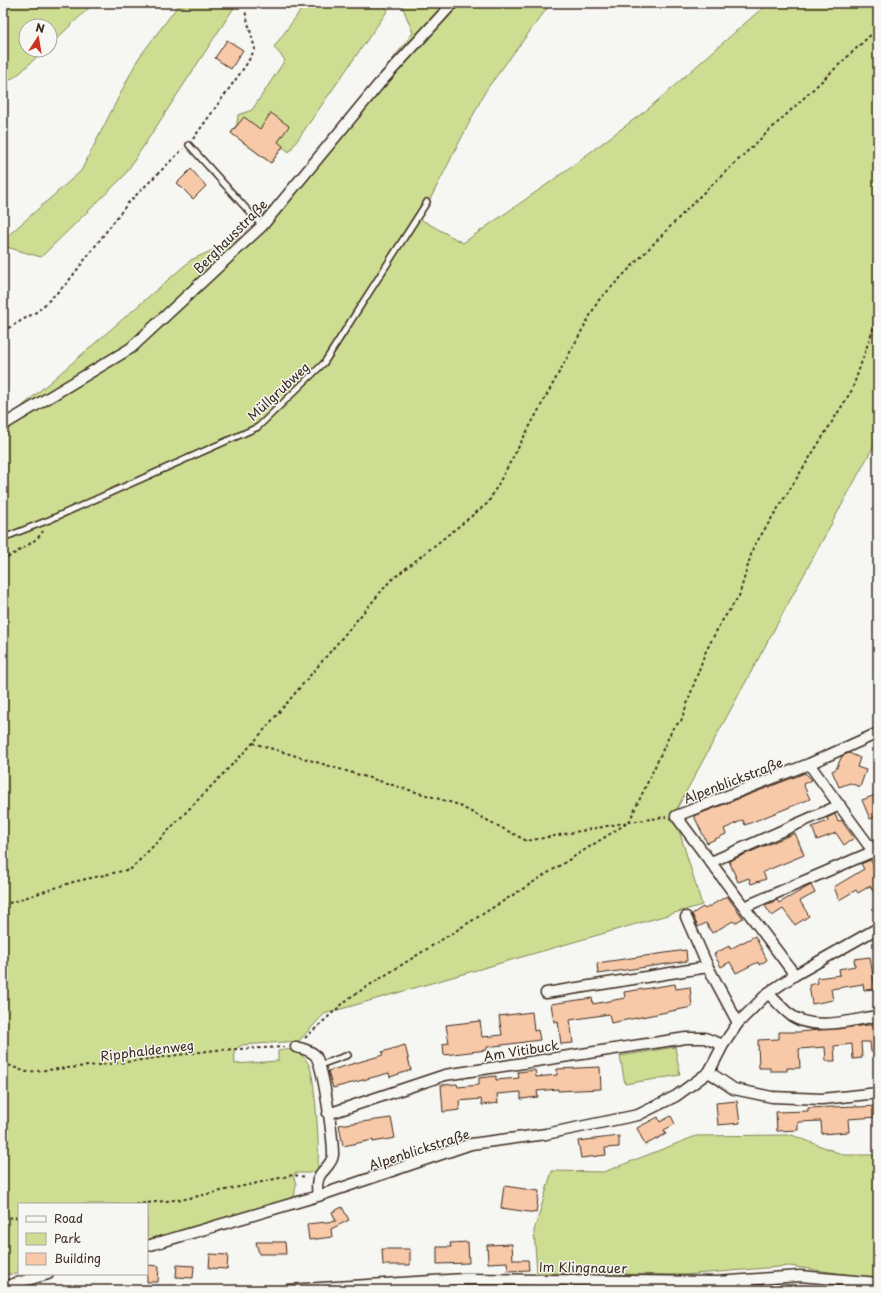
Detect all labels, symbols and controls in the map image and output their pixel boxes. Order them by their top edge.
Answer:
north arrow [18,18,58,58]
text: N [34,19,46,37]
street label: Berghausstraße [189,195,271,277]
street label: Müllgrubweg [243,357,313,425]
street label: Alpenblickstraße [681,752,785,808]
street label: Ripphaldenweg [99,1035,195,1065]
street label: Am Vitibuck [482,1035,560,1065]
street label: Alpenblickstraße [366,1124,472,1174]
legend [18,1203,148,1275]
text: Road [54,1209,83,1227]
text: Park [54,1229,81,1247]
text: Building [54,1249,101,1267]
street label: Im Klingnauer [539,1257,628,1277]

